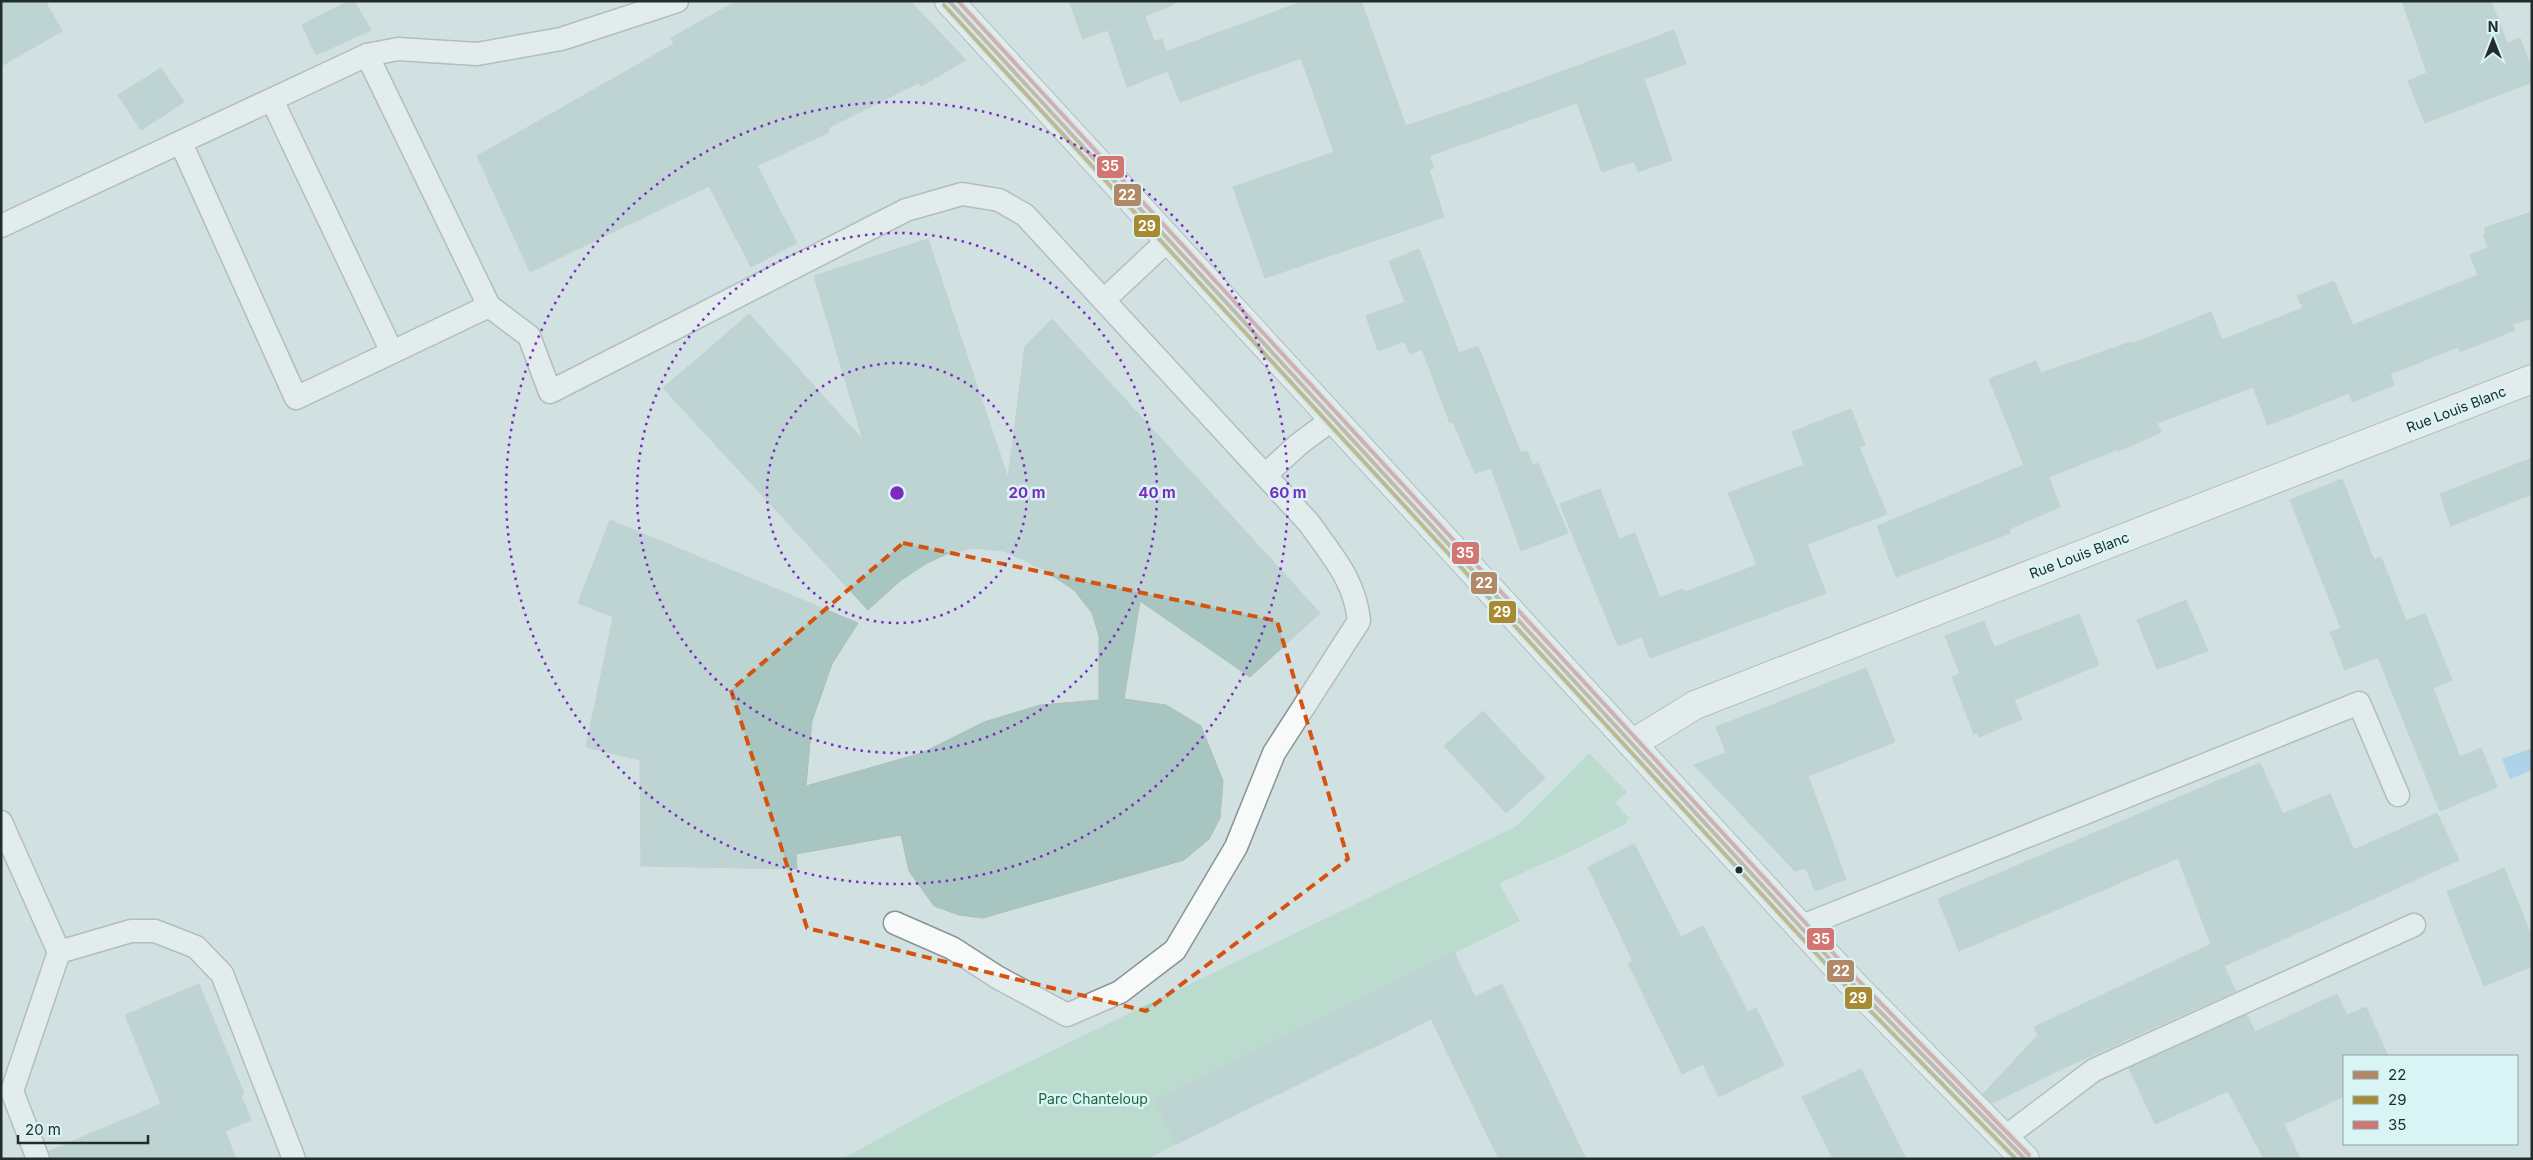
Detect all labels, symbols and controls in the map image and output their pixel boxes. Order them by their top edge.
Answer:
north arrow [2468,15,2518,65]
text: N [2488,18,2498,35]
line badge: 35 [1096,155,1125,179]
text: 35 [1101,157,1119,174]
line badge: 22 [1113,183,1142,207]
text: 22 [1118,186,1136,203]
line badge: 29 [1133,214,1161,238]
text: 29 [1138,217,1156,234]
street label: Rue Louis Blanc [2404,382,2508,436]
text: 20 m [1009,483,1045,502]
text: 40 m [1138,483,1176,502]
text: 60 m [1269,483,1307,502]
centre of rings [888,484,906,502]
street label: Rue Louis Blanc [2027,528,2131,582]
line badge: 35 [1451,541,1480,565]
text: 35 [1456,544,1474,561]
line badge: 22 [1470,571,1498,595]
text: 22 [1475,574,1493,591]
line badge: 29 [1488,600,1517,624]
text: 29 [1493,603,1511,620]
unlabelled marker [1734,865,1744,875]
line badge: 35 [1806,927,1835,951]
text: 35 [1812,930,1830,947]
line badge: 22 [1826,959,1855,983]
text: 22 [1832,962,1850,979]
line badge: 29 [1844,986,1873,1010]
text: 29 [1849,989,1867,1006]
legend [2343,1055,2518,1145]
text: 22 [2388,1065,2406,1084]
park label: Parc Chanteloup [1038,1090,1148,1107]
text: 29 [2388,1090,2406,1109]
scale bar [18,1112,148,1144]
text: 35 [2388,1115,2406,1134]
text: 20 m [25,1120,61,1139]

